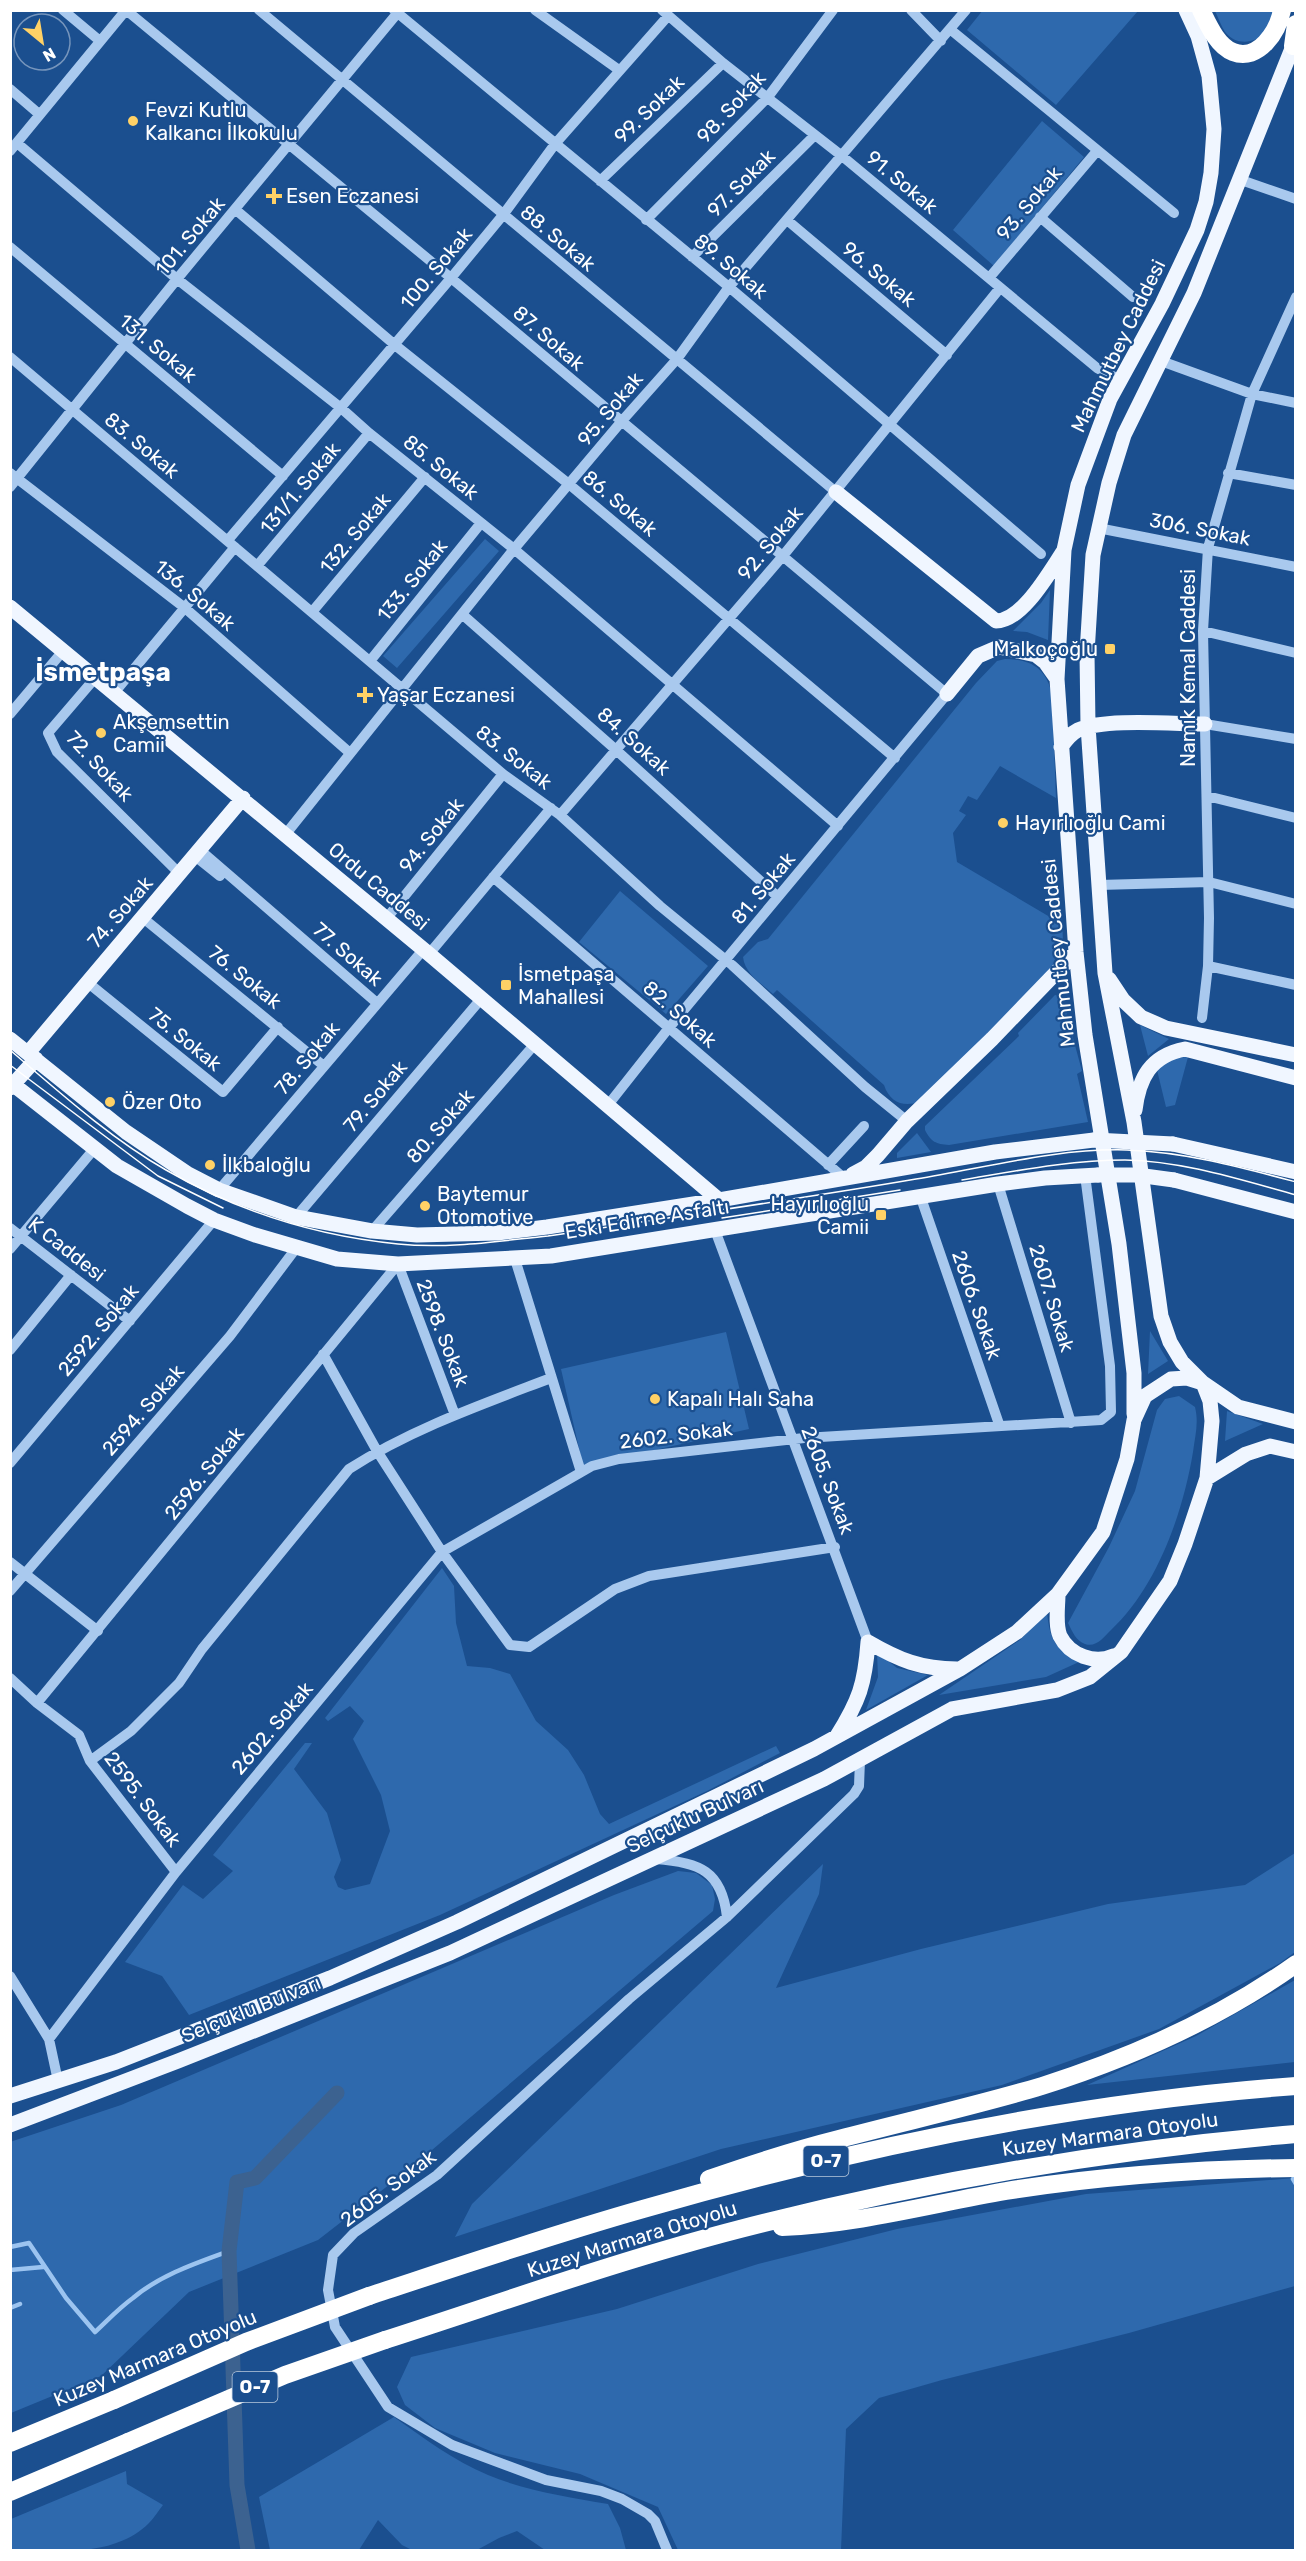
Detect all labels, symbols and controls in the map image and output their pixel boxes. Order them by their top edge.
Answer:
north arrow [12,12,72,72]
text: N [40,43,59,66]
street label: 98. Sokak [692,66,771,148]
street label: 99. Sokak [609,69,689,148]
place label: Fevzi Kutlu Kalkancı İlkokulu [145,98,298,145]
marker: Fevzi Kutlu Kalkancı İlkokulu [126,114,140,128]
street label: 97. Sokak [702,144,780,222]
street label: 91. Sokak [861,145,943,219]
street label: 93. Sokak [991,161,1067,245]
place label: Esen Eczanesi [286,184,419,208]
marker: Esen Eczanesi [267,189,281,203]
street label: 101. Sokak [150,191,230,280]
street label: 88. Sokak [516,200,601,277]
street label: 100. Sokak [395,222,477,314]
street label: 89. Sokak [689,228,773,304]
street label: 96. Sokak [837,236,921,312]
street label: Mahmutbey Caddesi [1066,256,1170,436]
street label: 87. Sokak [508,300,590,376]
street label: 131. Sokak [114,309,202,388]
street label: 95. Sokak [572,367,648,451]
street label: 83. Sokak [100,407,185,484]
street label: 85. Sokak [399,429,484,505]
street label: 131/1. Sokak [255,437,346,539]
street label: 86. Sokak [578,465,663,542]
street label: 132. Sokak [314,487,396,578]
street label: 92. Sokak [732,501,808,585]
street label: 306. Sokak [1148,507,1253,551]
street label: 133. Sokak [372,534,453,626]
street label: 136. Sokak [150,554,241,636]
street label: Namık Kemal Caddesi [1176,569,1200,767]
place label: Malkoçoğlu [994,637,1098,661]
marker: Malkoçoğlu [1103,642,1117,656]
district label: İsmetpaşa [35,657,171,688]
place label: Yaşar Eczanesi [377,683,515,707]
marker: Yaşar Eczanesi [358,688,372,702]
street label: 84. Sokak [592,702,676,781]
place label: Akşemsettin Camii [113,710,230,757]
street label: 83. Sokak [471,720,557,795]
street label: 72. Sokak [61,726,139,807]
marker: Akşemsettin Camii [94,726,108,740]
street label: 94. Sokak [394,792,469,877]
place label: Hayırlıoğlu Cami [1015,811,1165,835]
marker: Hayırlıoğlu Cami [996,816,1010,830]
street label: Ordu Caddesi [324,837,434,935]
street label: 81. Sokak [726,847,800,929]
street label: Mahmutbey Caddesi [1036,858,1080,1048]
street label: 74. Sokak [82,871,158,953]
street label: 77. Sokak [308,917,388,991]
street label: 76. Sokak [204,940,287,1014]
place label: İsmetpaşa Mahallesi [518,962,615,1009]
street label: 82. Sokak [638,975,722,1053]
marker: İsmetpaşa Mahallesi [499,978,513,992]
street label: 75. Sokak [144,1002,227,1076]
street label: 78. Sokak [269,1016,345,1099]
street label: 79. Sokak [338,1055,412,1137]
street label: 80. Sokak [401,1083,479,1168]
place label: Özer Oto [122,1090,202,1114]
marker: Özer Oto [103,1095,117,1109]
place label: İlkbaloğlu [222,1153,311,1177]
marker: İlkbaloğlu [203,1158,217,1172]
place label: Baytemur Otomotive [437,1182,534,1229]
place label: Hayırlıoğlu Camii [770,1192,869,1239]
street label: Eski Edirne Asfaltı [563,1194,731,1244]
marker: Baytemur Otomotive [418,1199,432,1213]
marker: Hayırlıoğlu Camii [874,1208,888,1222]
street label: K Caddesi [24,1211,110,1287]
street label: 2607. Sokak [1024,1242,1080,1355]
street label: 2606. Sokak [947,1247,1007,1363]
street label: 2598. Sokak [411,1276,475,1391]
street label: 2592. Sokak [53,1279,144,1381]
street label: 2594. Sokak [97,1359,189,1460]
place label: Kapalı Halı Saha [667,1387,814,1411]
marker: Kapalı Halı Saha [648,1392,662,1406]
street label: 2602. Sokak [618,1416,735,1454]
street label: 2596. Sokak [159,1421,249,1524]
street label: 2605. Sokak [796,1423,860,1538]
street label: 2602. Sokak [226,1676,318,1779]
street label: 2595. Sokak [100,1747,187,1852]
street label: Selçuklu Bulvarı [623,1774,767,1858]
street label: Selçuklu Bulvarı [178,1970,324,2048]
street label: Kuzey Marmara Otoyolu [1000,2107,1220,2161]
street label: 2605. Sokak [335,2144,441,2232]
road number: O-7 [804,2146,848,2176]
street label: Kuzey Marmara Otoyolu [524,2196,740,2282]
street label: Kuzey Marmara Otoyolu [50,2304,260,2412]
road number: O-7 [232,2372,278,2402]

